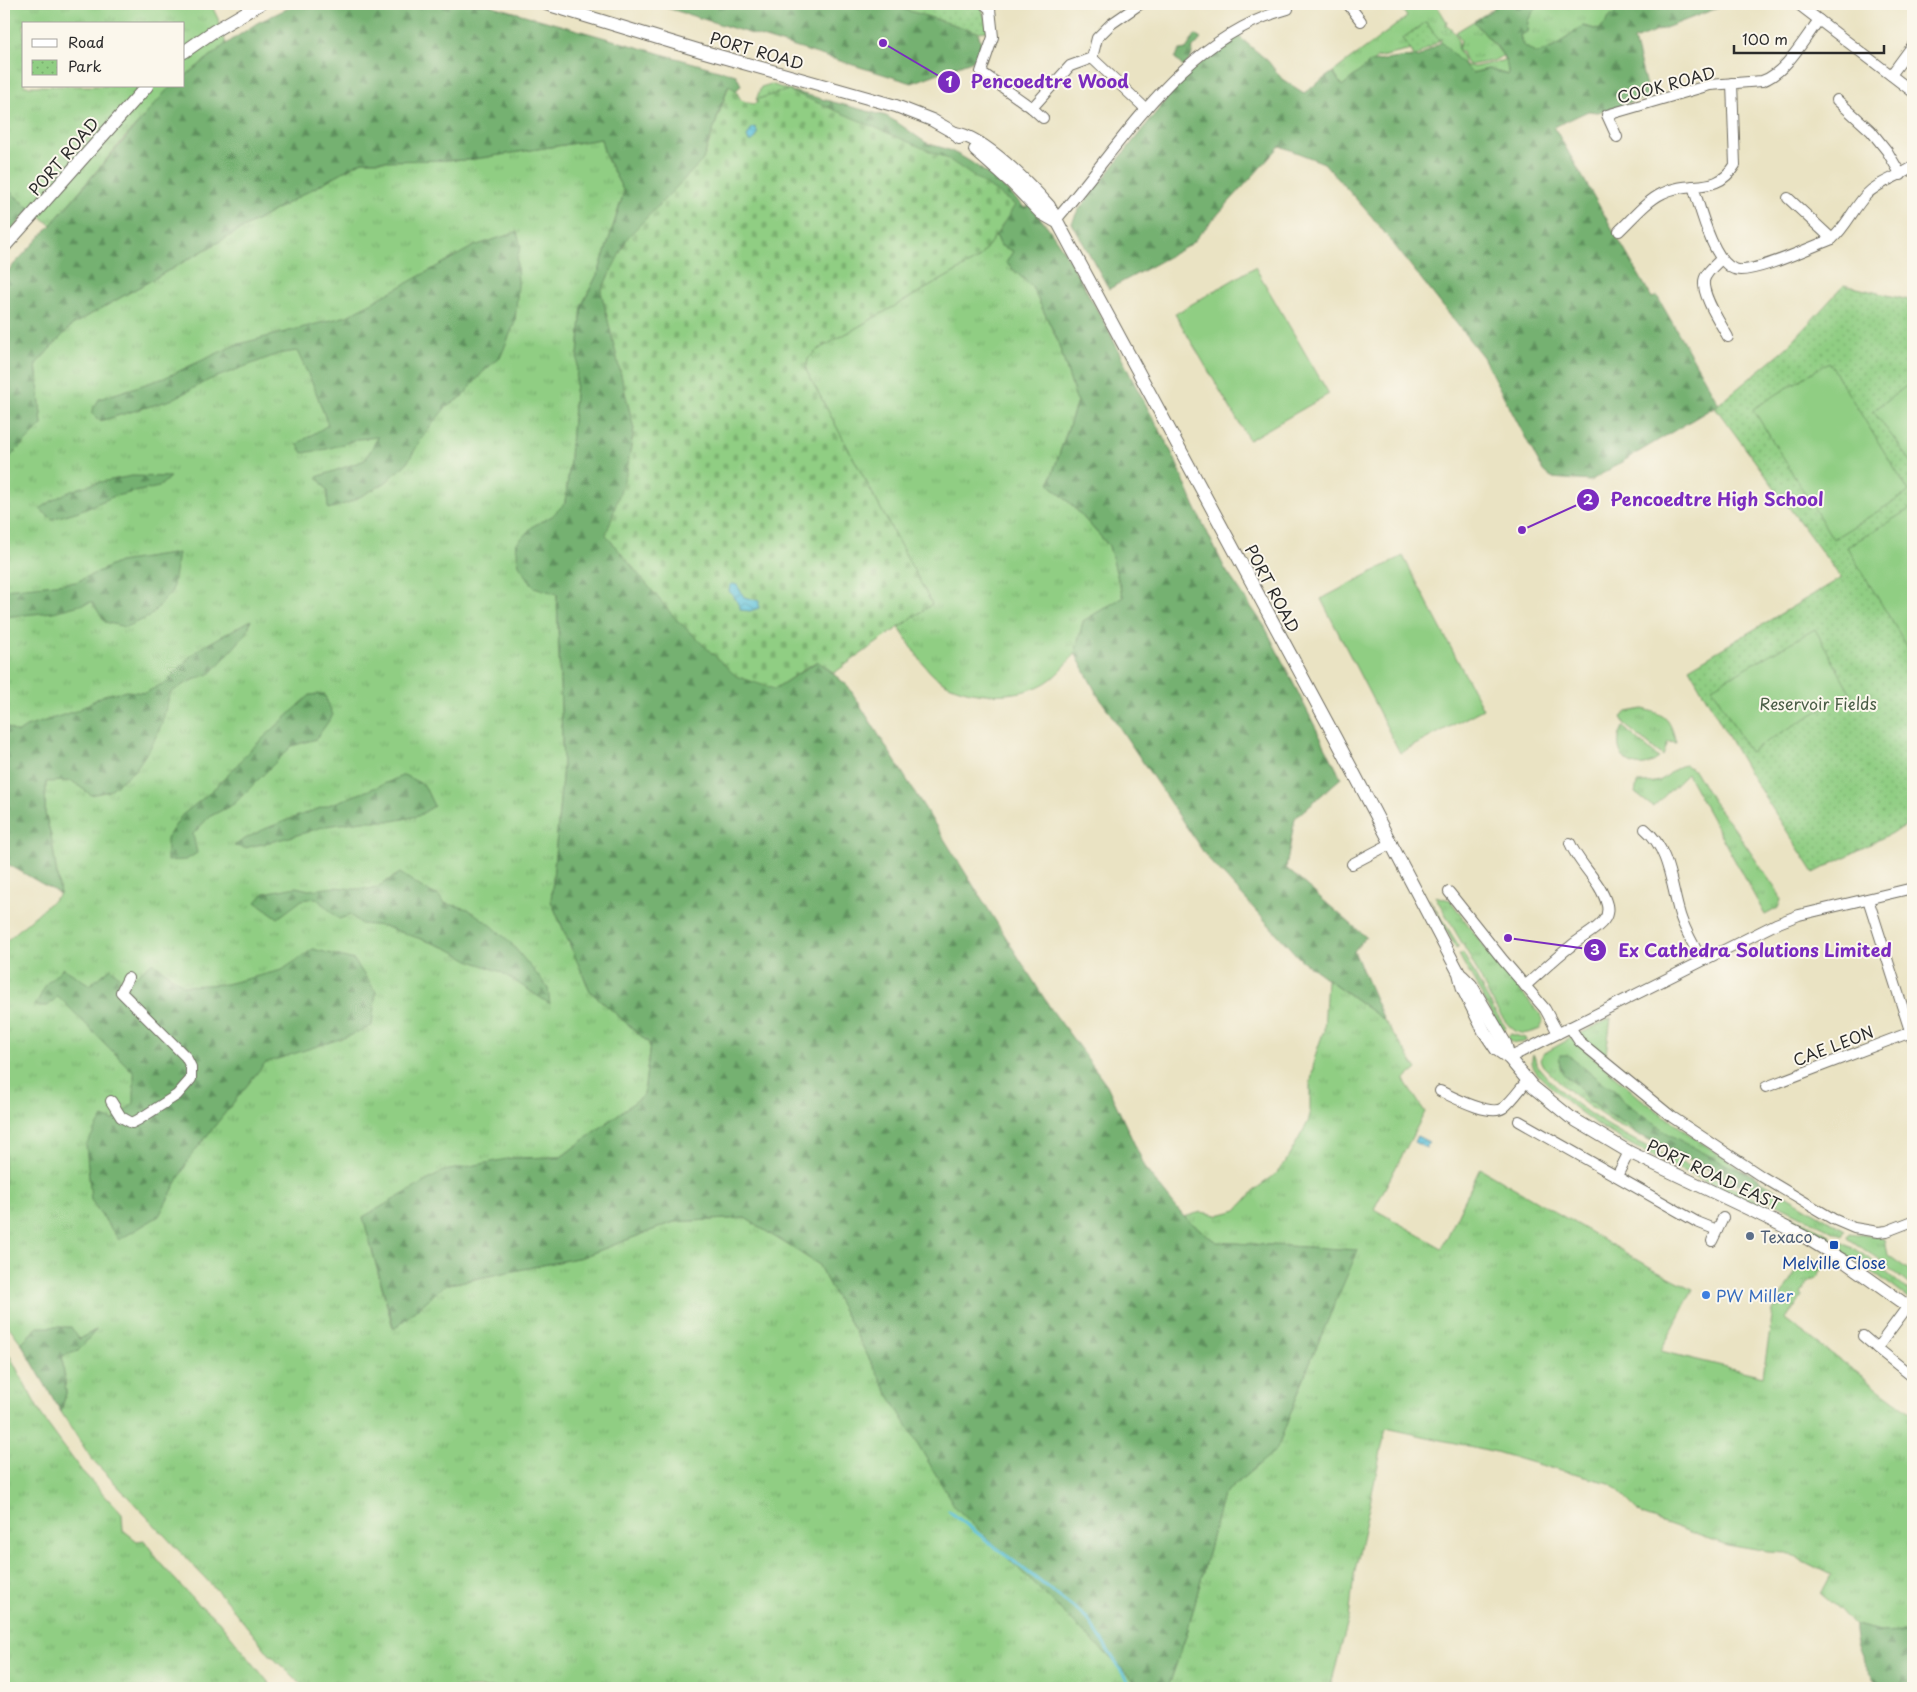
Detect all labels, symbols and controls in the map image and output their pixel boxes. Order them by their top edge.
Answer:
legend [22,22,185,88]
scale bar [1734,22,1884,54]
street label: PORT ROAD [707,25,807,75]
text: 100 m [1742,27,1788,50]
text: Road [68,30,104,53]
text: Park [68,54,102,77]
street label: COOK ROAD [1614,59,1718,109]
callout: Pencoedtre Wood [936,66,1139,99]
text: Pencoedtre Wood [971,67,1129,94]
text: 1 [945,69,953,92]
street label: PORT ROAD [22,111,104,201]
callout: Pencoedtre High School [1575,483,1834,516]
text: Pencoedtre High School [1610,485,1824,512]
text: 2 [1583,487,1594,510]
street label: PORT ROAD [1240,540,1306,636]
park label: Reservoir Fields [1759,691,1877,715]
callout: Ex Cathedra Solutions Limited [1583,934,1902,967]
text: Ex Cathedra Solutions Limited [1618,936,1892,963]
text: 3 [1590,937,1600,960]
street label: CAE LEON [1789,1019,1877,1071]
street label: PORT ROAD EAST [1643,1132,1785,1216]
place label: Texaco [1760,1224,1812,1248]
marker: Texaco [1744,1230,1756,1242]
marker: Melville Close [1828,1239,1840,1251]
place label: Melville Close [1782,1250,1886,1274]
place label: PW Miller [1716,1283,1794,1307]
marker: PW Miller [1700,1289,1712,1301]

